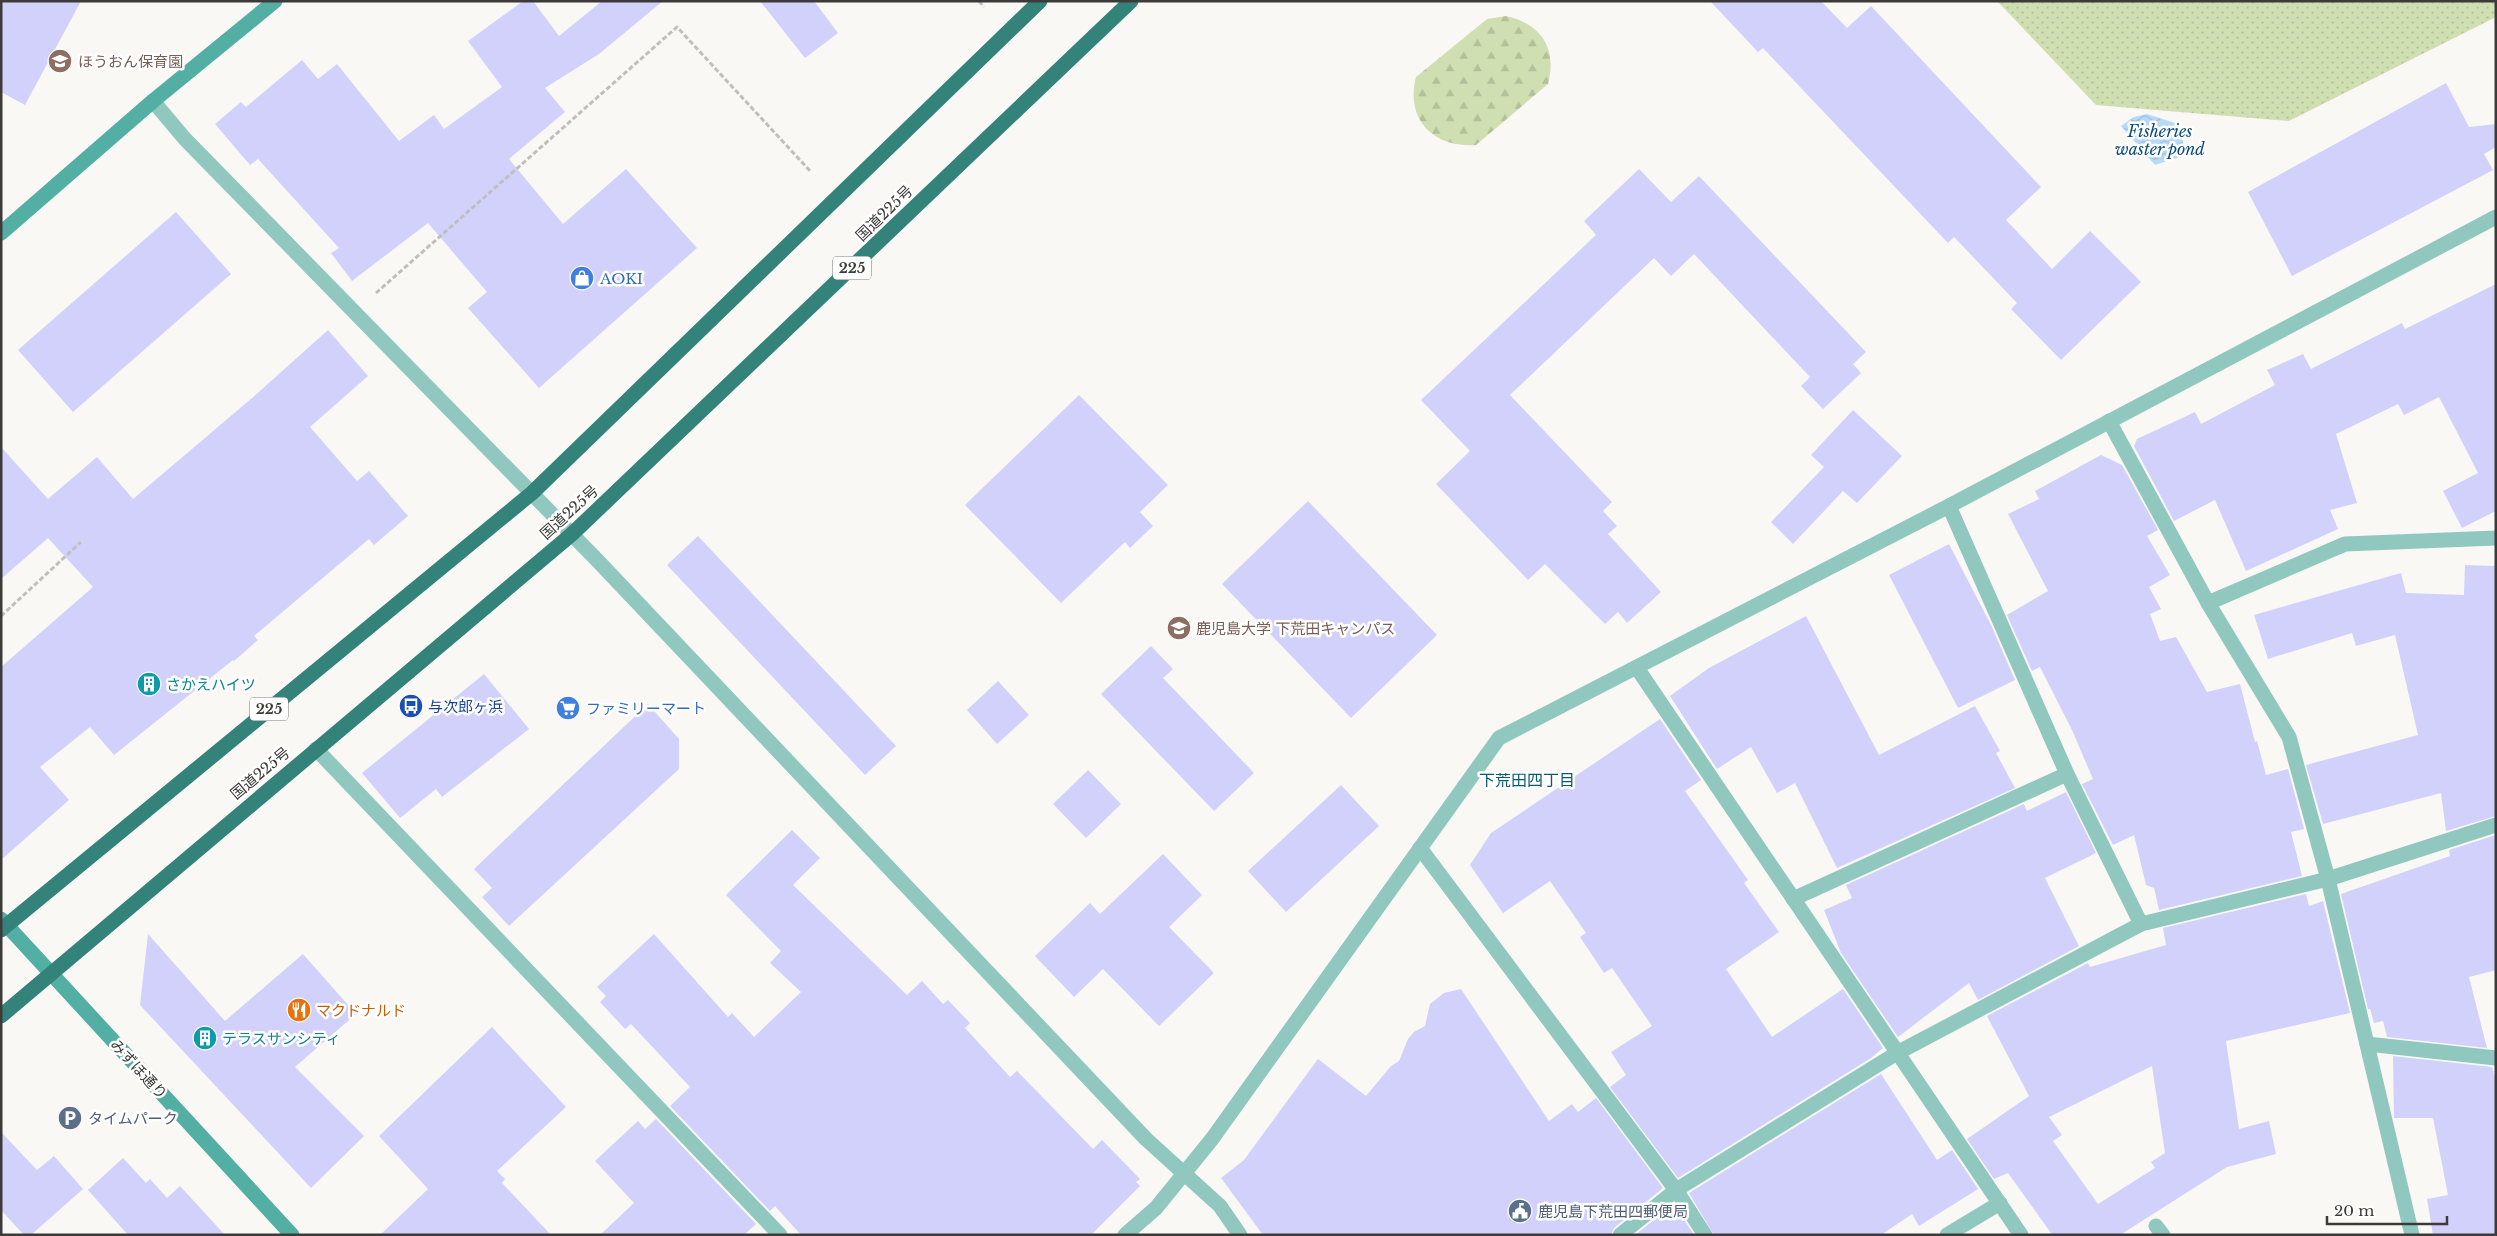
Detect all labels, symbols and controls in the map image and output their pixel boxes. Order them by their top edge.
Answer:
school or university icon: ほうおん保育園 [47,48,73,74]
place label: ほうおん保育園 [78,52,183,71]
water label: Fisheries waster pond [2115,121,2205,159]
street label: 国道225号 [851,181,917,245]
road number: 225 [833,256,871,280]
shop icon: AOKI [569,265,595,291]
place label: AOKI [599,269,643,288]
street label: 国道225号 [536,481,602,543]
school or university icon: 鹿児島大学 下荒田キャンパス [1166,615,1192,641]
place label: 鹿児島大学 下荒田キャンパス [1196,619,1395,638]
building icon: さかえハイツ [136,671,162,697]
place label: さかえハイツ [166,675,256,694]
bus stop icon: 与次郎ヶ浜 [398,693,424,719]
supermarket icon: ファミリーマート [555,695,581,721]
place label: 与次郎ヶ浜 [428,697,503,716]
road number: 225 [250,698,288,721]
place label: ファミリーマート [586,699,706,718]
street label: 国道225号 [226,743,294,803]
district label: 下荒田四丁目 [1479,770,1575,790]
restaurant icon: マクドナルド [286,997,312,1023]
place label: マクドナルド [316,1001,406,1020]
building icon: テラスサンシティ [192,1025,218,1051]
place label: テラスサンシティ [222,1029,341,1048]
street label: みずほ通り [106,1035,172,1103]
parking icon: タイムパーク [57,1105,83,1131]
place label: タイムパーク [88,1109,178,1128]
scale bar [2327,1194,2447,1226]
public building icon: 鹿児島下荒田四郵便局 [1507,1198,1533,1224]
text: 20 m [2334,1201,2374,1220]
place label: 鹿児島下荒田四郵便局 [1538,1202,1688,1221]

